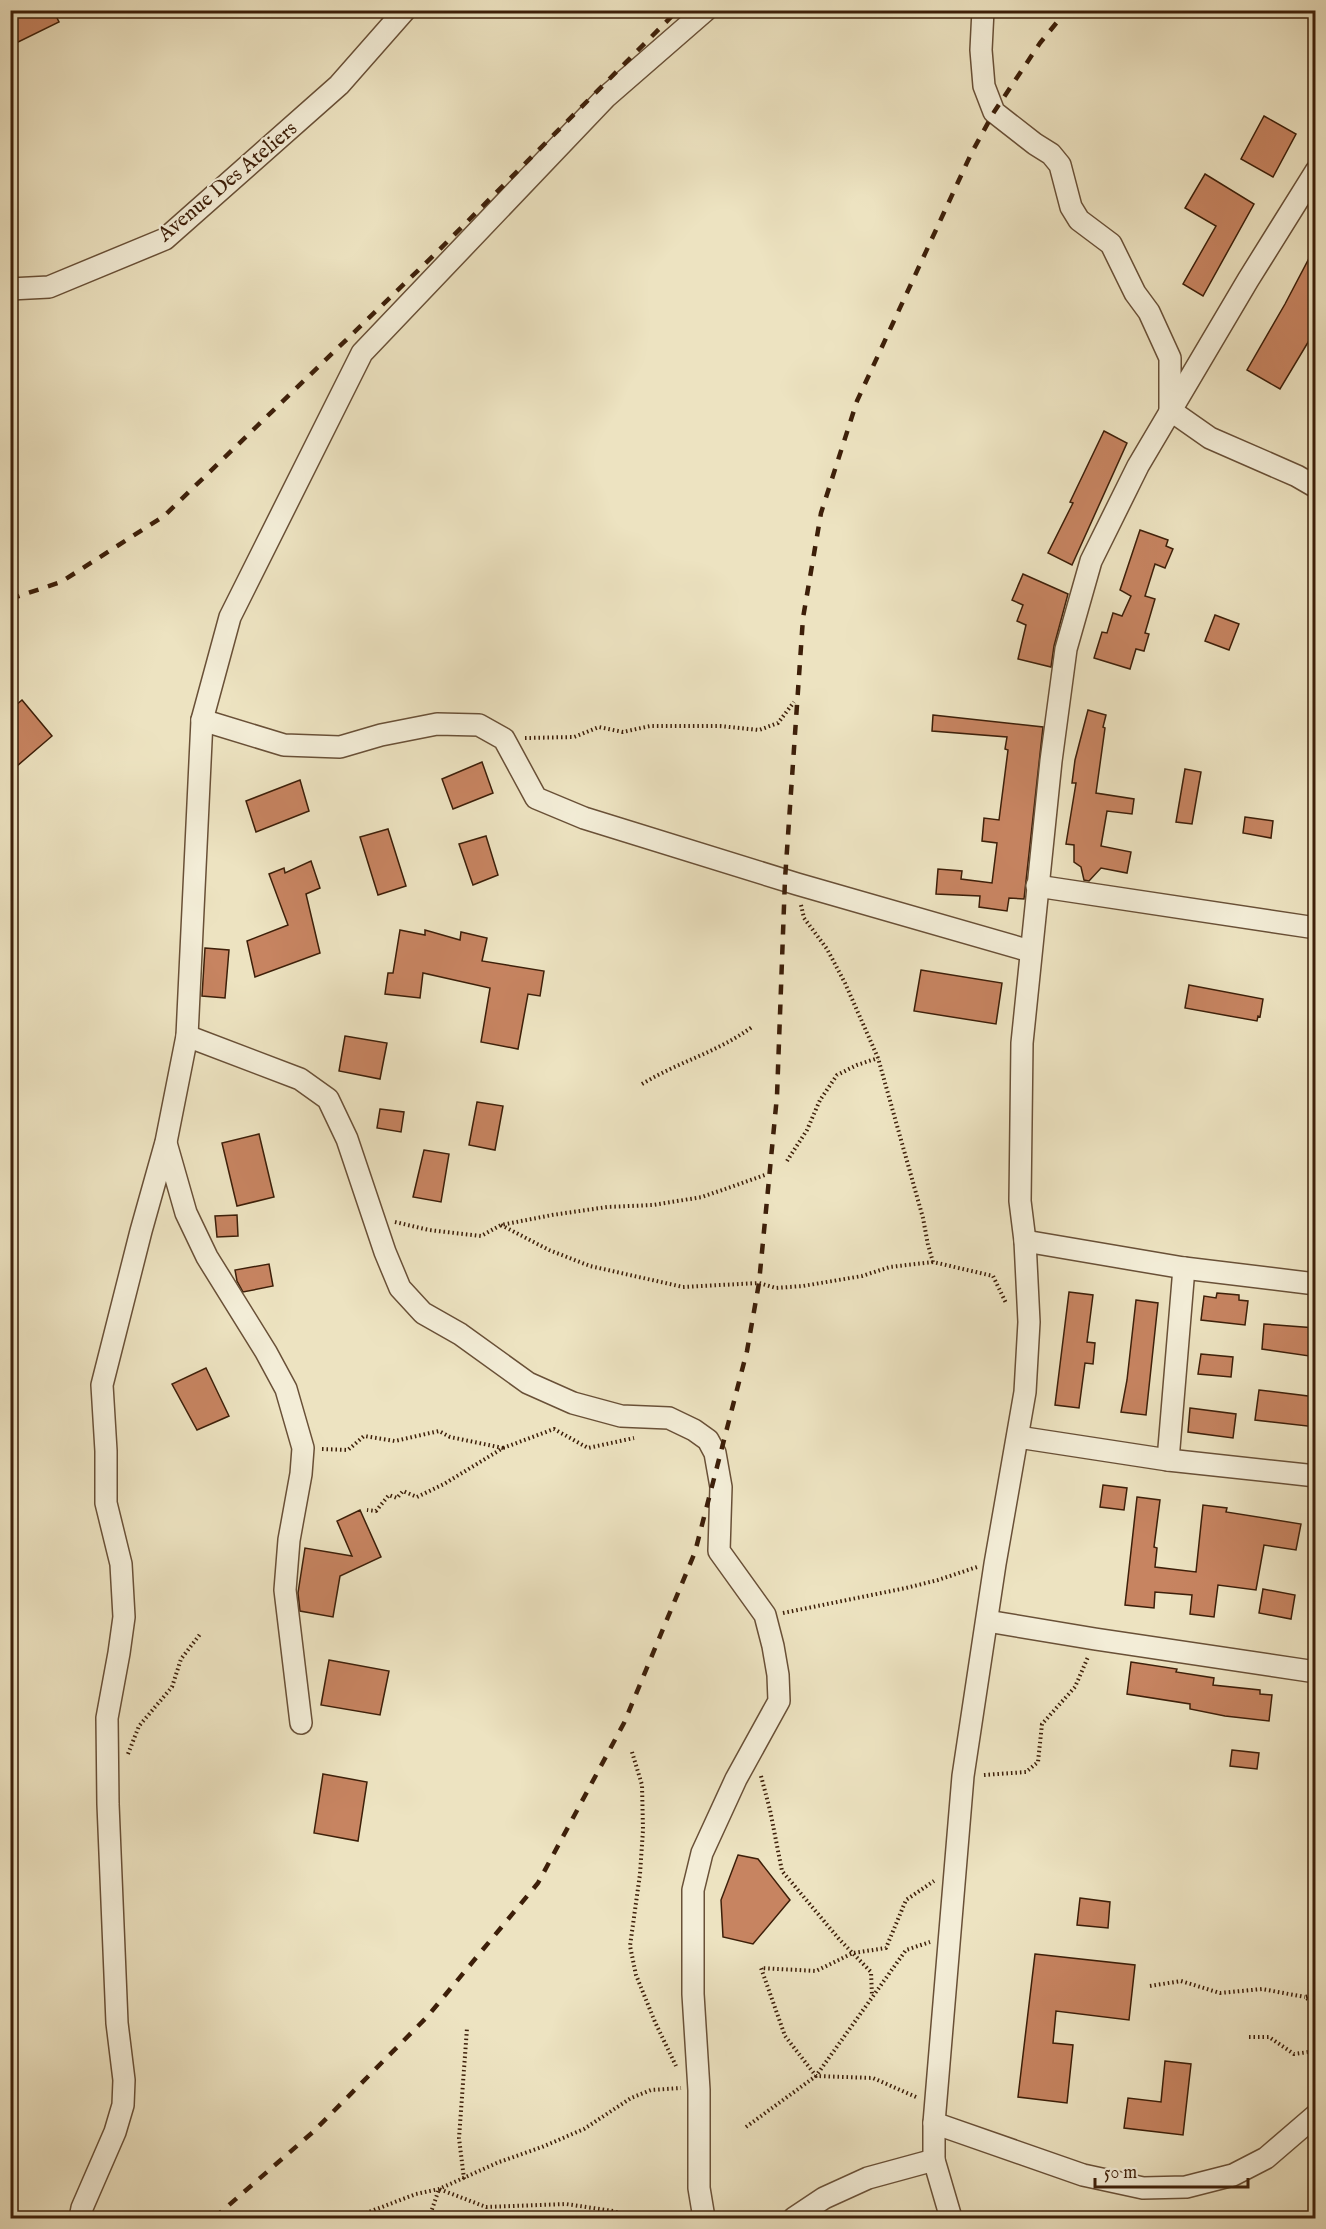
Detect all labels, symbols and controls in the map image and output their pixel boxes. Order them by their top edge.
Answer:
street label: Avenue Des Ateliers [152,116,303,249]
scale bar [1095,2151,1248,2189]
text: 50 m [1104,2162,1137,2185]

